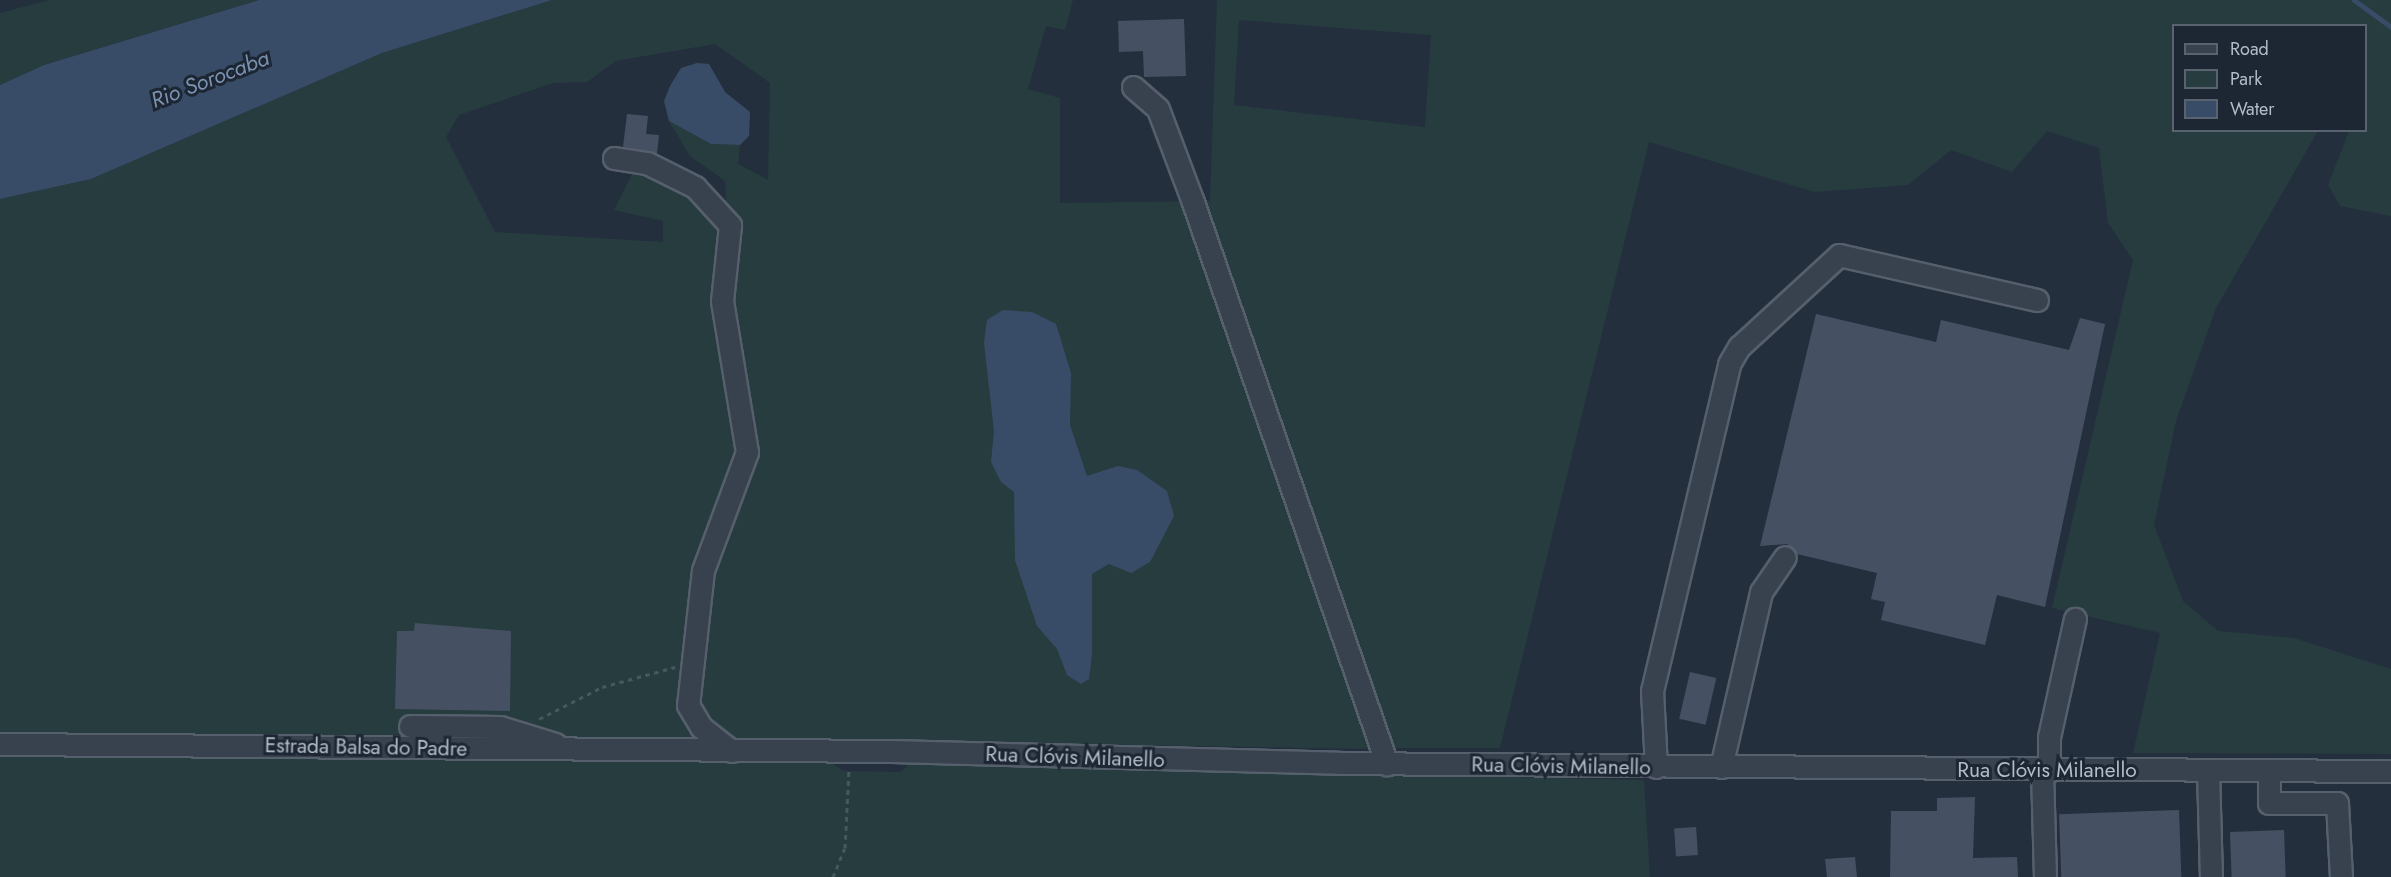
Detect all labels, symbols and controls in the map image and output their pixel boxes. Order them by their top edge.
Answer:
legend [2172,24,2367,132]
text: Road [2230,36,2269,62]
water label: Rio Sorocaba [147,44,273,114]
text: Park [2230,66,2262,92]
text: Water [2230,96,2274,122]
street label: Estrada Balsa do Padre [264,733,468,761]
street label: Rua Clóvis Milanello [985,741,1165,773]
street label: Rua Clóvis Milanello [1471,752,1651,780]
street label: Rua Clóvis Milanello [1957,757,2137,783]

